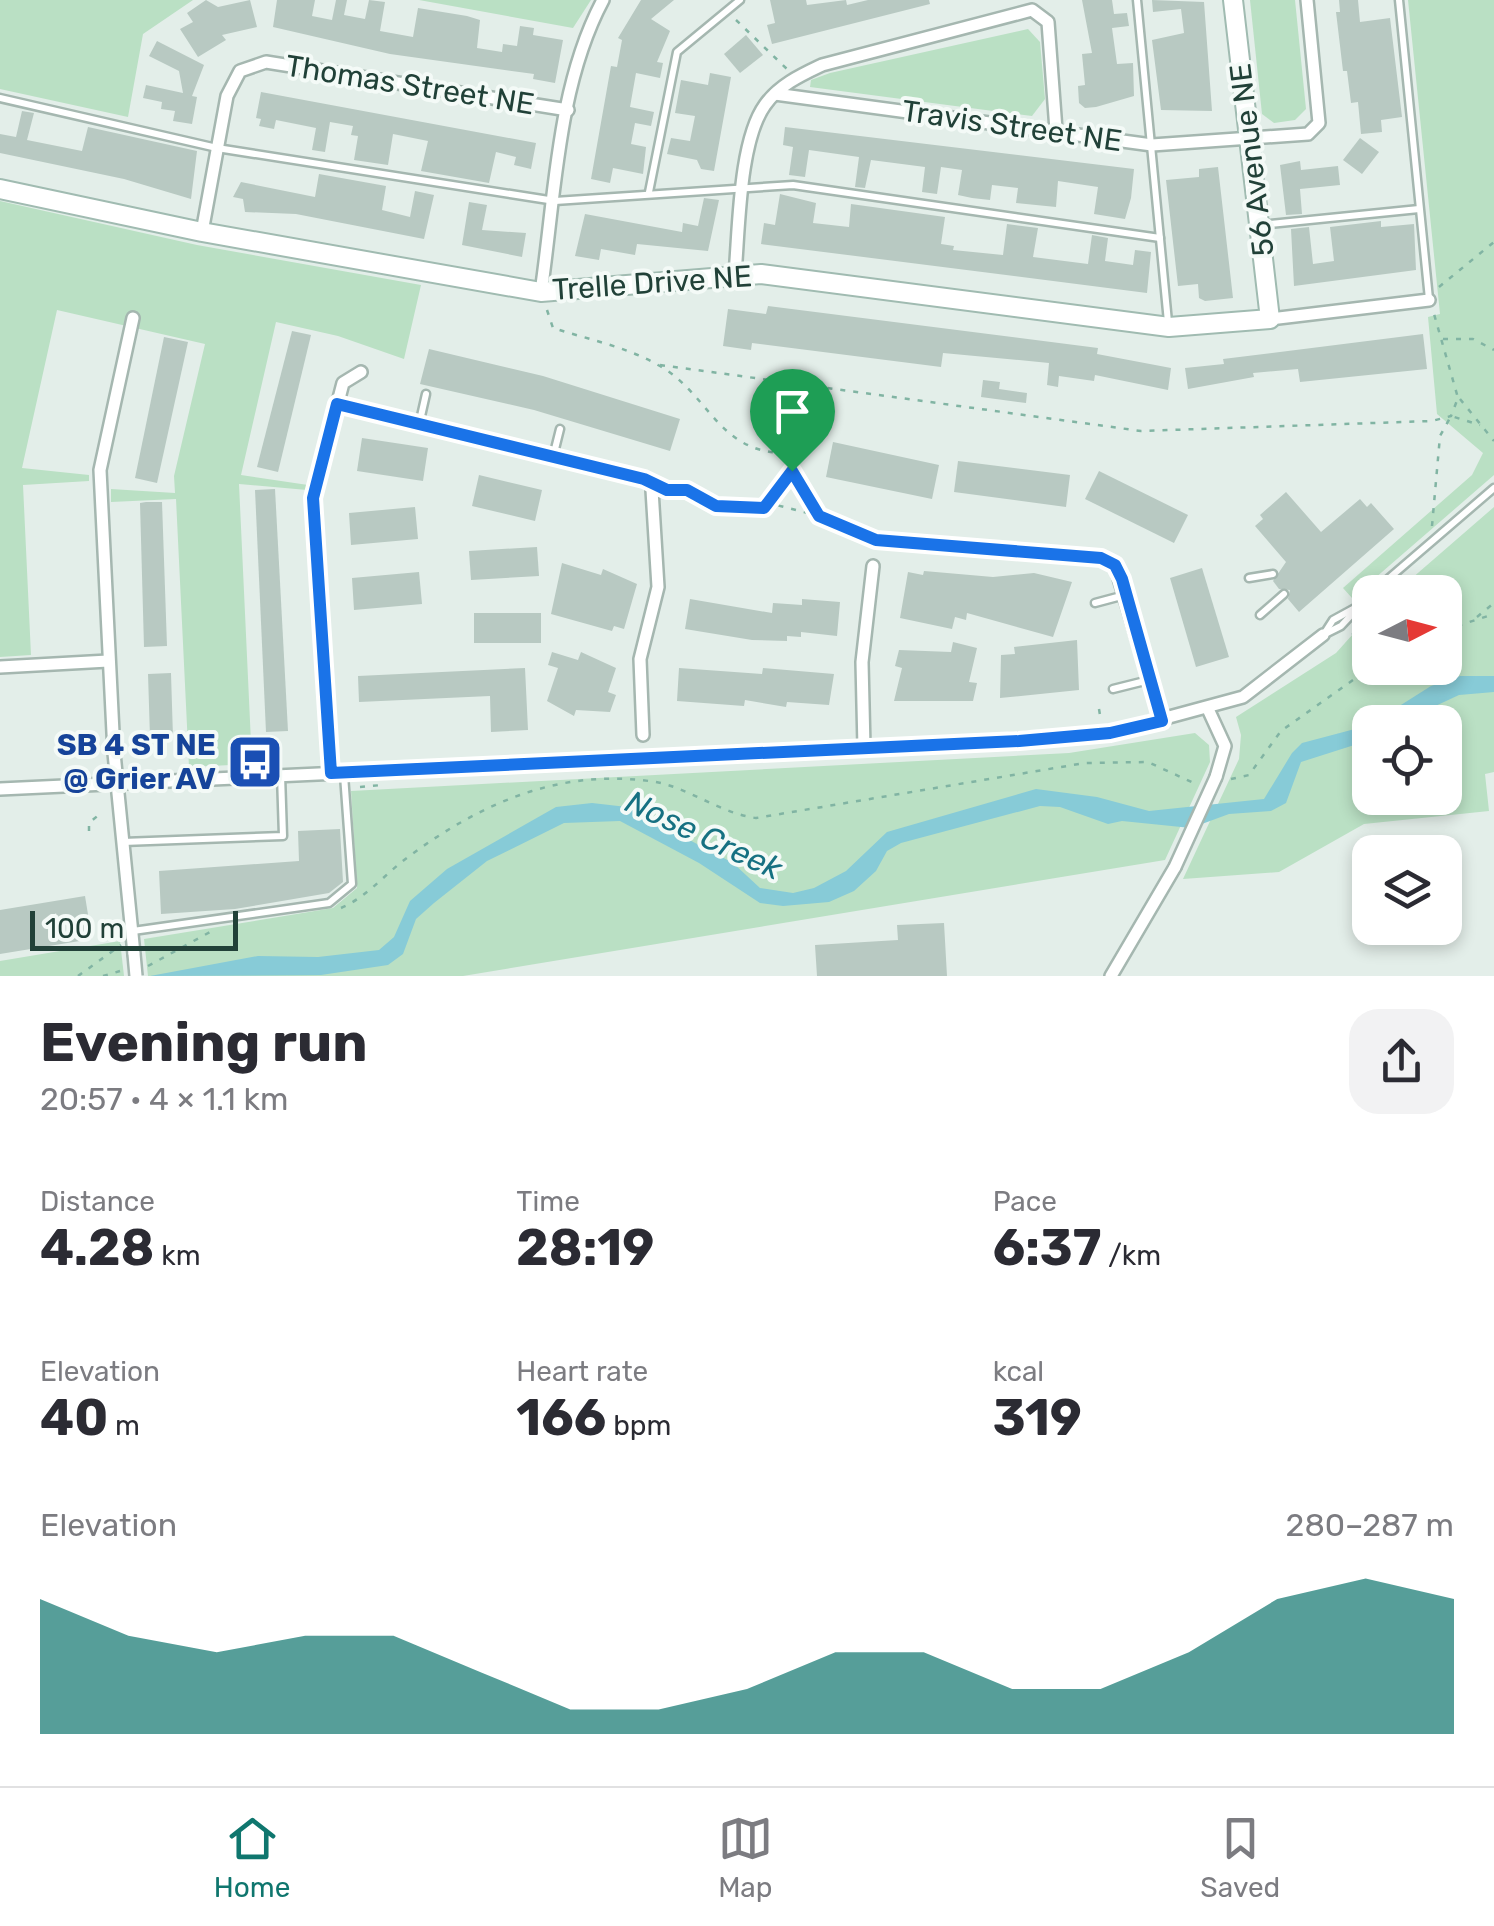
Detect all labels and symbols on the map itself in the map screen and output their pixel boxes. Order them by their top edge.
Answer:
street label: Thomas Street NE [283,48,537,122]
street label: 56 Avenue NE [1222,62,1282,258]
street label: Travis Street NE [900,93,1124,159]
street label: Trelle Drive NE [551,258,753,308]
pin [750,369,835,472]
north arrow [1352,575,1462,685]
place label: SB 4 ST NE @ Grier AV [57,727,216,797]
bus stop icon: SB 4 ST NE @ Grier AV [225,732,285,792]
water label: Nose Creek [620,782,789,888]
scale bar [30,906,238,950]

